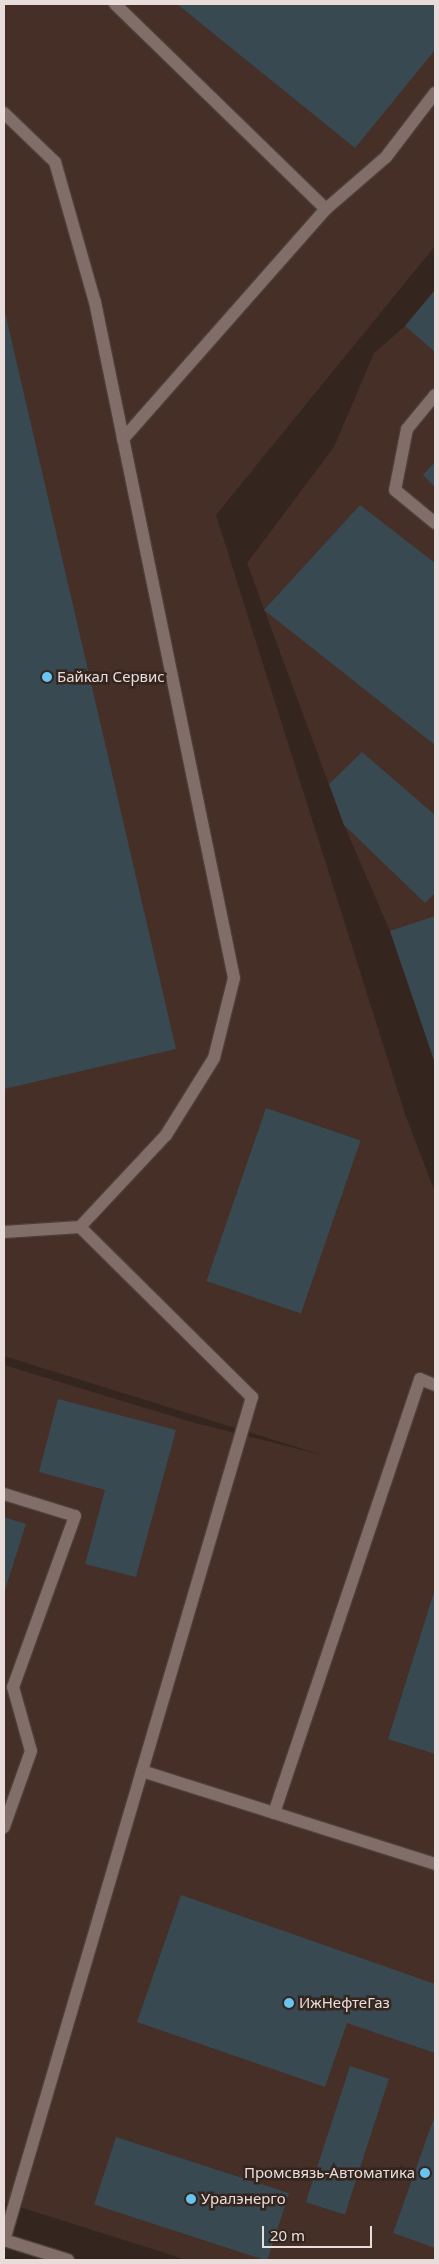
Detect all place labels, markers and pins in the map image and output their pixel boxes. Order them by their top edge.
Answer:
place label: Байкал Сервис [57,668,165,686]
marker: Байкал Сервис [41,671,53,683]
place label: ИжНефтеГаз [299,1994,390,2012]
marker: ИжНефтеГаз [283,1997,295,2009]
place label: Промсвязь-Автоматика [244,2164,415,2182]
marker: Промсвязь-Автоматика [419,2167,431,2179]
place label: Уралэнерго [201,2190,286,2208]
marker: Уралэнерго [185,2193,197,2205]

